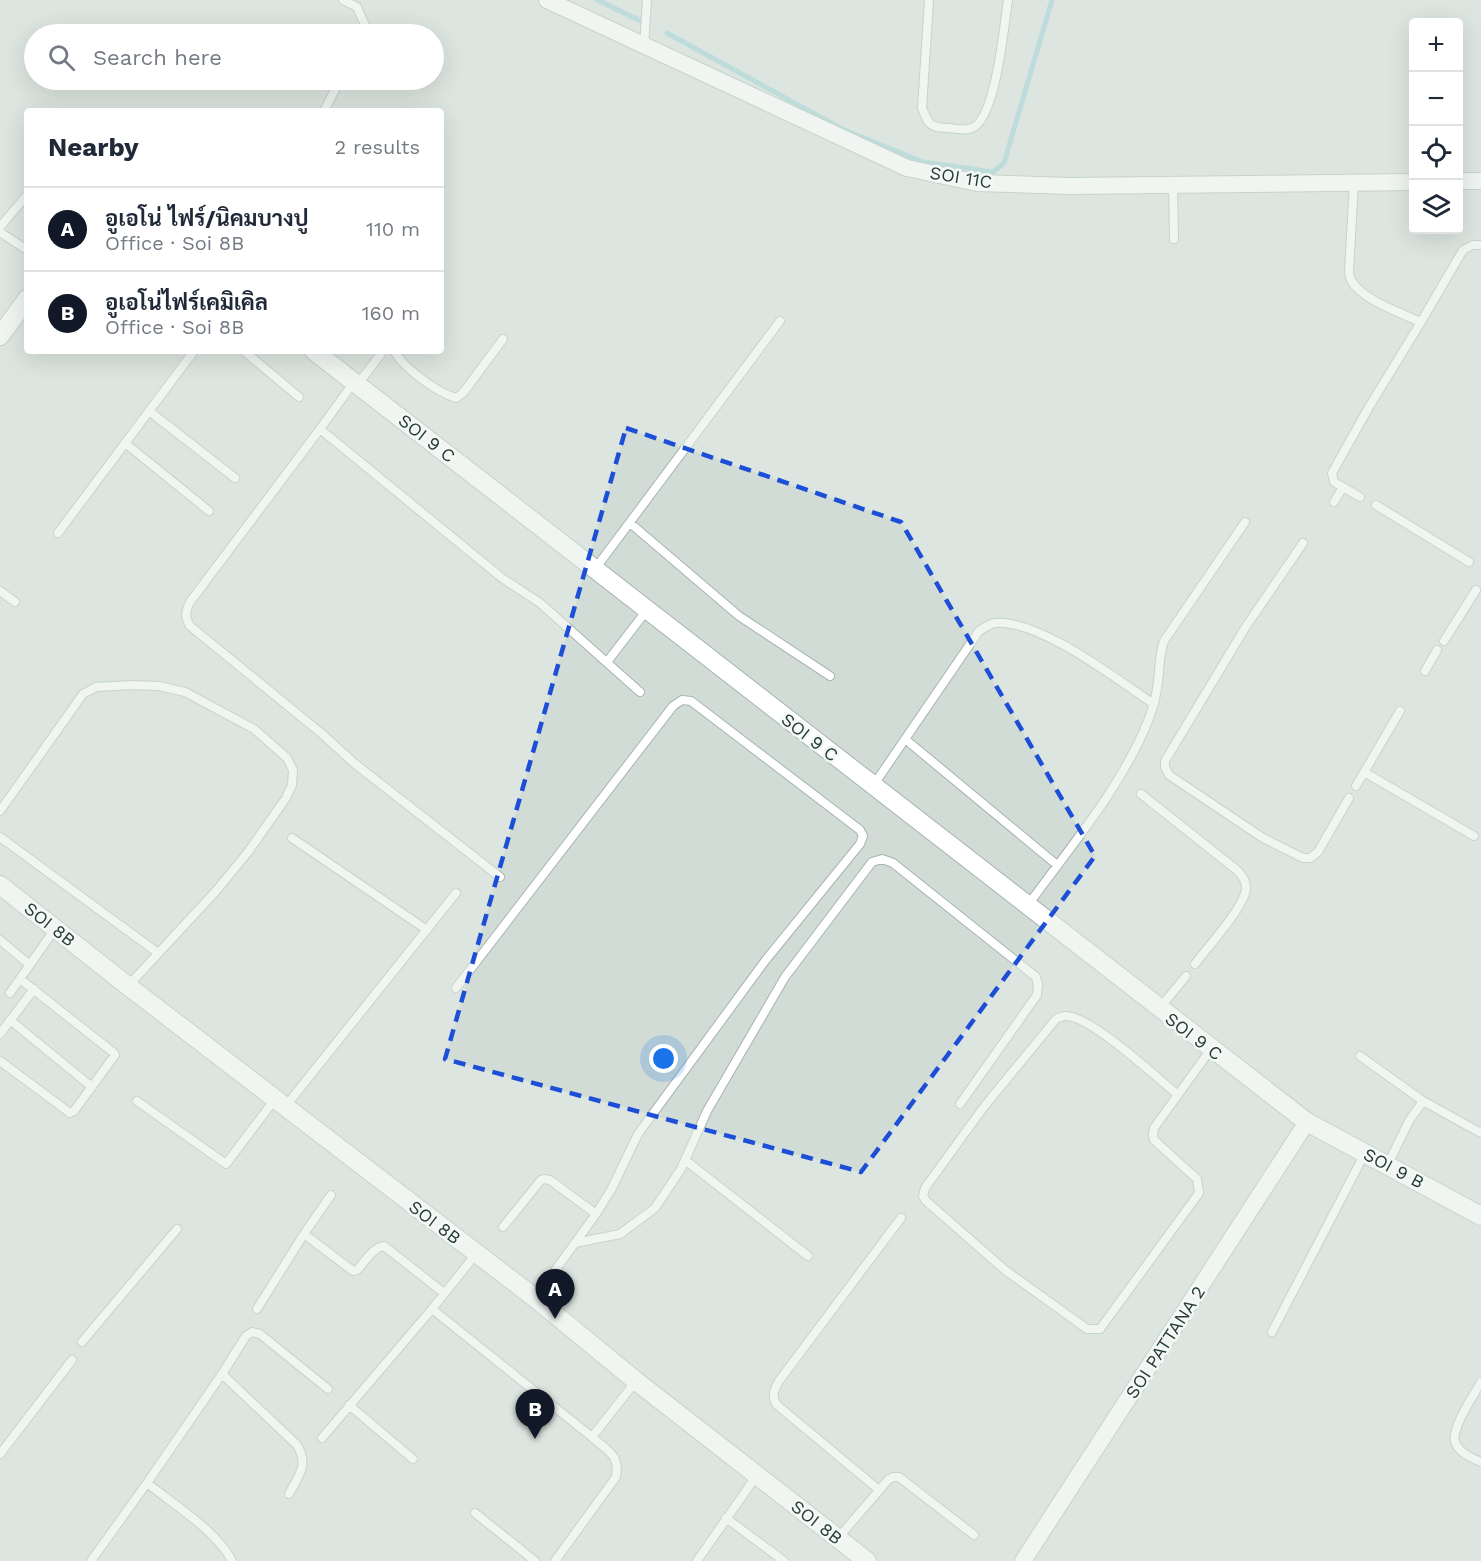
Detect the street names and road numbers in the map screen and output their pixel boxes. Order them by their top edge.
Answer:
street label: SOI 11C [928,162,994,192]
street label: SOI 9 C [395,409,459,467]
street label: SOI 9 C [778,708,842,766]
street label: SOI 8B [20,897,80,951]
street label: SOI 9 C [1161,1008,1227,1064]
street label: SOI 9 B [1360,1143,1428,1193]
street label: SOI 8B [405,1196,465,1248]
street label: SOI PATTANA 2 [1121,1282,1209,1402]
street label: SOI 8B [787,1495,847,1549]

